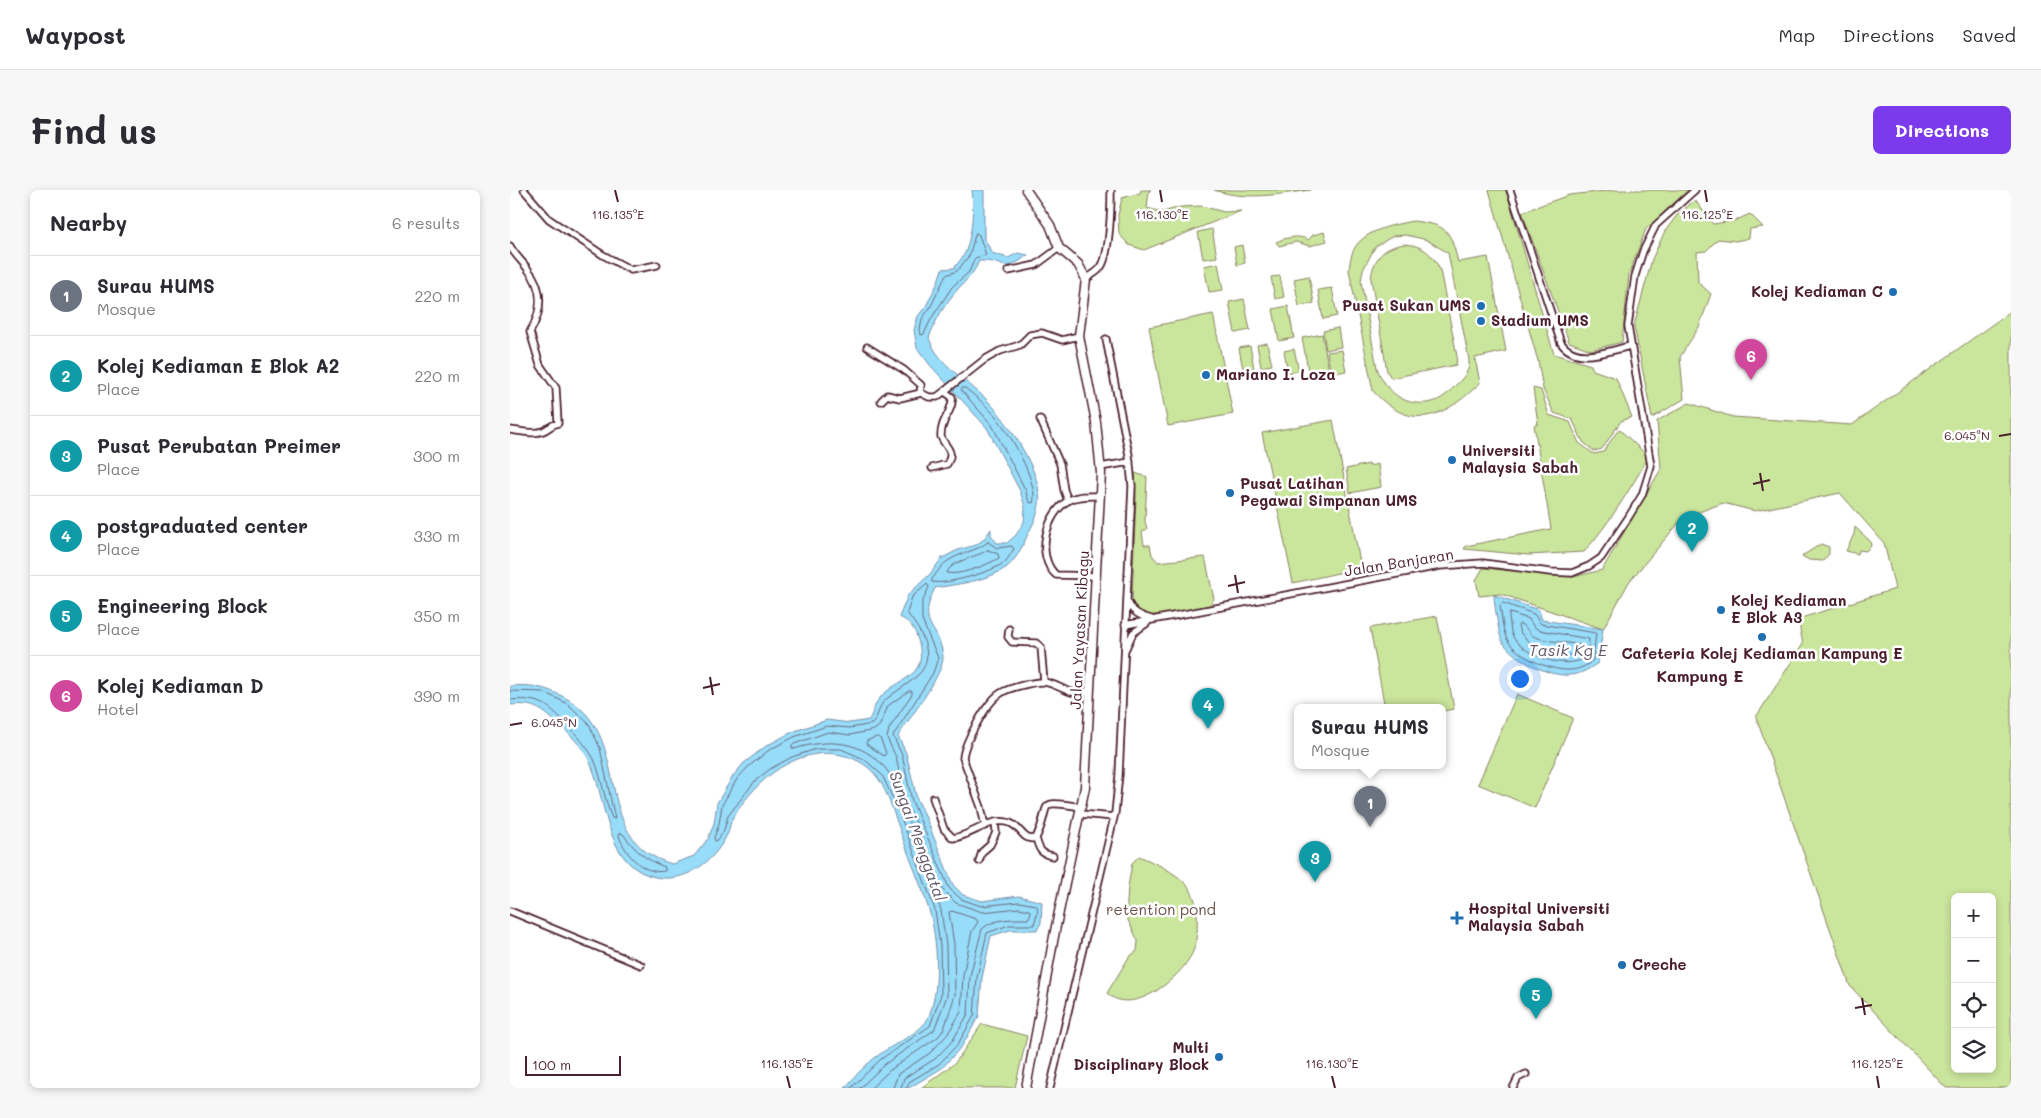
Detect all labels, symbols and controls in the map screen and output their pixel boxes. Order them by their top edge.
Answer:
text: Waypost [25,19,126,50]
text: Map [1778,23,1815,47]
text: Directions [1843,23,1935,47]
text: Saved [1963,23,2016,47]
button: Directions [1873,106,2011,154]
text: Find us [30,107,157,153]
text: 116.135°E [592,206,644,222]
text: 116.130°E [1136,206,1189,222]
text: 116.125°E [1681,206,1733,222]
text: Nearby [50,209,127,236]
text: 6 results [392,212,460,233]
text: Surau HUMS [97,273,215,298]
place label: Kolej Kediaman C [1751,281,1883,301]
text: 1 [62,285,70,306]
text: 220 m [414,285,460,306]
marker: Kolej Kediaman C [1887,286,1899,298]
place label: Pusat Sukan UMS [1342,295,1471,315]
text: Mosque [97,298,156,319]
marker: Pusat Sukan UMS [1475,300,1487,312]
place label: Stadium UMS [1491,310,1589,330]
marker: Stadium UMS [1475,315,1487,327]
pin: 6 [1735,339,1767,380]
text: Kolej Kediaman E Blok A2 [97,353,339,378]
place label: Mariano I. Loza [1216,364,1336,384]
text: 2 [62,365,70,386]
text: 220 m [414,365,460,386]
marker: Mariano I. Loza [1200,369,1212,381]
text: Place [97,378,140,399]
text: 6.045°N [1944,427,1990,443]
text: Pusat Perubatan Preimer [97,433,341,458]
place label: Universiti Malaysia Sabah [1462,440,1578,477]
text: 3 [61,445,71,466]
text: 300 m [413,445,460,466]
marker: Universiti Malaysia Sabah [1446,454,1458,466]
text: Place [97,458,140,479]
place label: Pusat Latihan Pegawai Simpanan UMS [1240,473,1418,510]
marker: Pusat Latihan Pegawai Simpanan UMS [1224,487,1236,499]
pin: 2 [1676,511,1708,552]
text: postgraduated center [97,513,308,538]
text: 4 [61,525,71,546]
text: 330 m [414,525,460,546]
text: Place [97,538,140,559]
street label: Jalan Banjaran [1343,544,1455,581]
street label: Jalan Yayasan Kibagu [1065,550,1093,710]
place label: Kolej Kediaman E Blok A3 [1731,590,1846,627]
text: Engineering Block [97,593,268,618]
marker: Kolej Kediaman E Blok A3 [1715,604,1727,616]
text: 5 [61,605,71,626]
text: 350 m [414,605,460,626]
text: Place [97,618,140,639]
marker: Cafeteria Kolej Kediaman Kampung E [1756,631,1768,643]
water label: Tasik Kg E [1529,639,1608,660]
place label: Cafeteria Kolej Kediaman Kampung E [1621,643,1903,663]
district label: Kampung E [1656,665,1744,686]
your location [1507,666,1533,692]
text: Kolej Kediaman D [97,673,264,698]
text: 6 [61,685,71,706]
text: 390 m [413,685,460,706]
pin: 4 [1192,688,1224,729]
text: Hotel [97,698,139,719]
popup [1294,704,1446,769]
text: 6.045°N [531,714,577,730]
text: Surau HUMS [1311,714,1429,739]
text: Mosque [1311,739,1370,760]
water label: Sungai Menggatal [885,768,952,904]
pin: 1 [1354,786,1386,827]
pin: 3 [1299,841,1331,882]
map controls [1951,893,1996,1073]
button: + [1951,893,1996,938]
place label: Hospital Universiti Malaysia Sabah [1468,898,1610,935]
park label: retention pond [1106,899,1216,919]
marker: Hospital Universiti Malaysia Sabah [1450,911,1464,925]
button: − [1951,938,1996,983]
place label: Creche [1632,954,1687,974]
marker: Creche [1616,959,1628,971]
pin: 5 [1520,978,1552,1019]
button: locate [1951,983,1996,1028]
button: layers [1951,1028,1996,1073]
place label: Multi Disciplinary Block [1074,1037,1209,1074]
marker: Multi Disciplinary Block [1213,1051,1225,1063]
scale bar [525,1053,621,1076]
text: 100 m [532,1055,571,1074]
text: 116.135°E [761,1055,813,1071]
text: 116.130°E [1306,1055,1359,1071]
text: 116.125°E [1851,1055,1903,1071]

